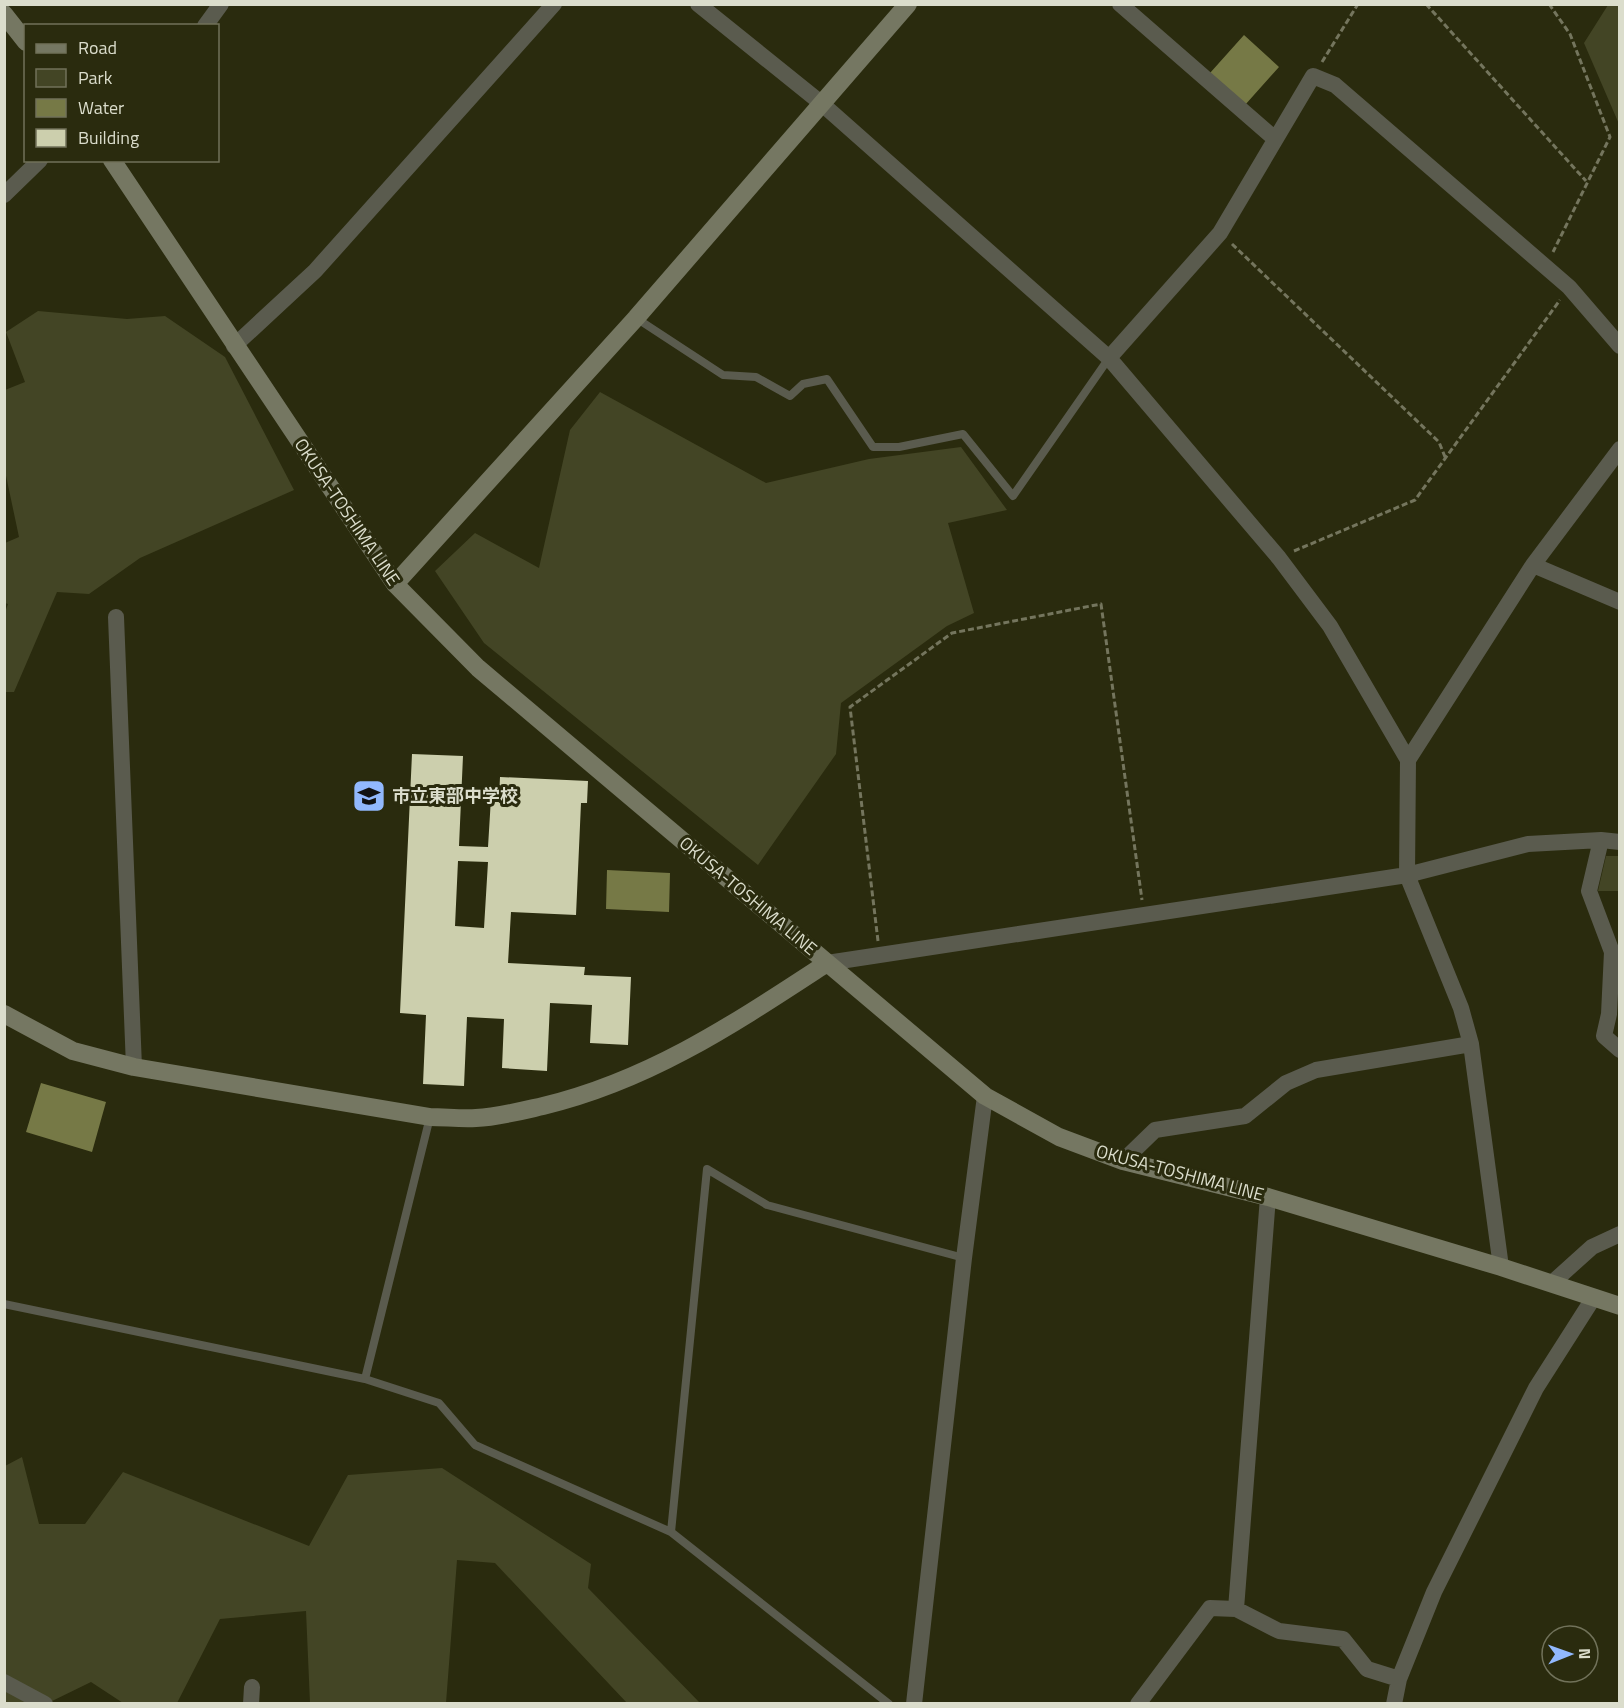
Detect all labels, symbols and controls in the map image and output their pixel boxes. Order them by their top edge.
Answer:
legend [24,24,219,162]
text: Road [78,34,117,61]
text: Park [78,64,113,91]
text: Water [78,94,124,121]
text: Building [78,124,139,151]
street label: OKUSA-TOSHIMA LINE [288,433,407,591]
school or university icon: 市立東部中学校 [351,778,387,814]
place label: 市立東部中学校 [392,782,518,809]
street label: OKUSA-TOSHIMA LINE [673,830,823,962]
street label: OKUSA-TOSHIMA LINE [1093,1137,1267,1208]
north arrow [1540,1624,1600,1684]
text: N [1573,1648,1597,1659]

